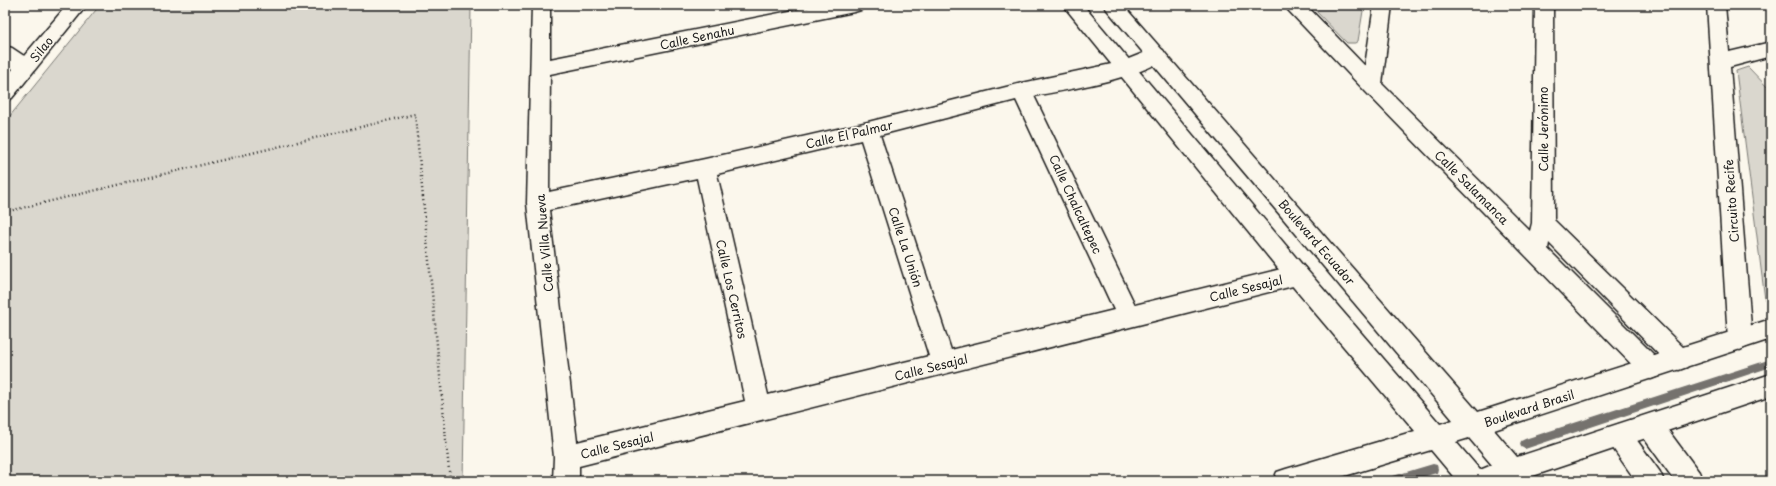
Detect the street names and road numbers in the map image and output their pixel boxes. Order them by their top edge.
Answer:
street label: Calle Senahu [658,20,736,54]
street label: Silao [25,32,57,66]
street label: Calle Jerónimo [1534,86,1552,172]
street label: Calle El Palmar [804,115,895,153]
street label: Calle Salamanca [1431,146,1513,228]
street label: Calle Chalcaltepec [1045,151,1107,257]
street label: Circuito Recife [1719,159,1743,243]
street label: Calle Villa Nueva [531,193,557,293]
street label: Boulevard Ecuador [1275,195,1360,289]
street label: Calle La Unión [885,205,927,289]
street label: Calle Los Cerritos [712,238,752,341]
street label: Calle Sesajal [1207,270,1285,306]
street label: Calle Sesajal [892,349,970,385]
street label: Boulevard Brasil [1481,385,1577,431]
street label: Calle Sesajal [578,427,656,463]

